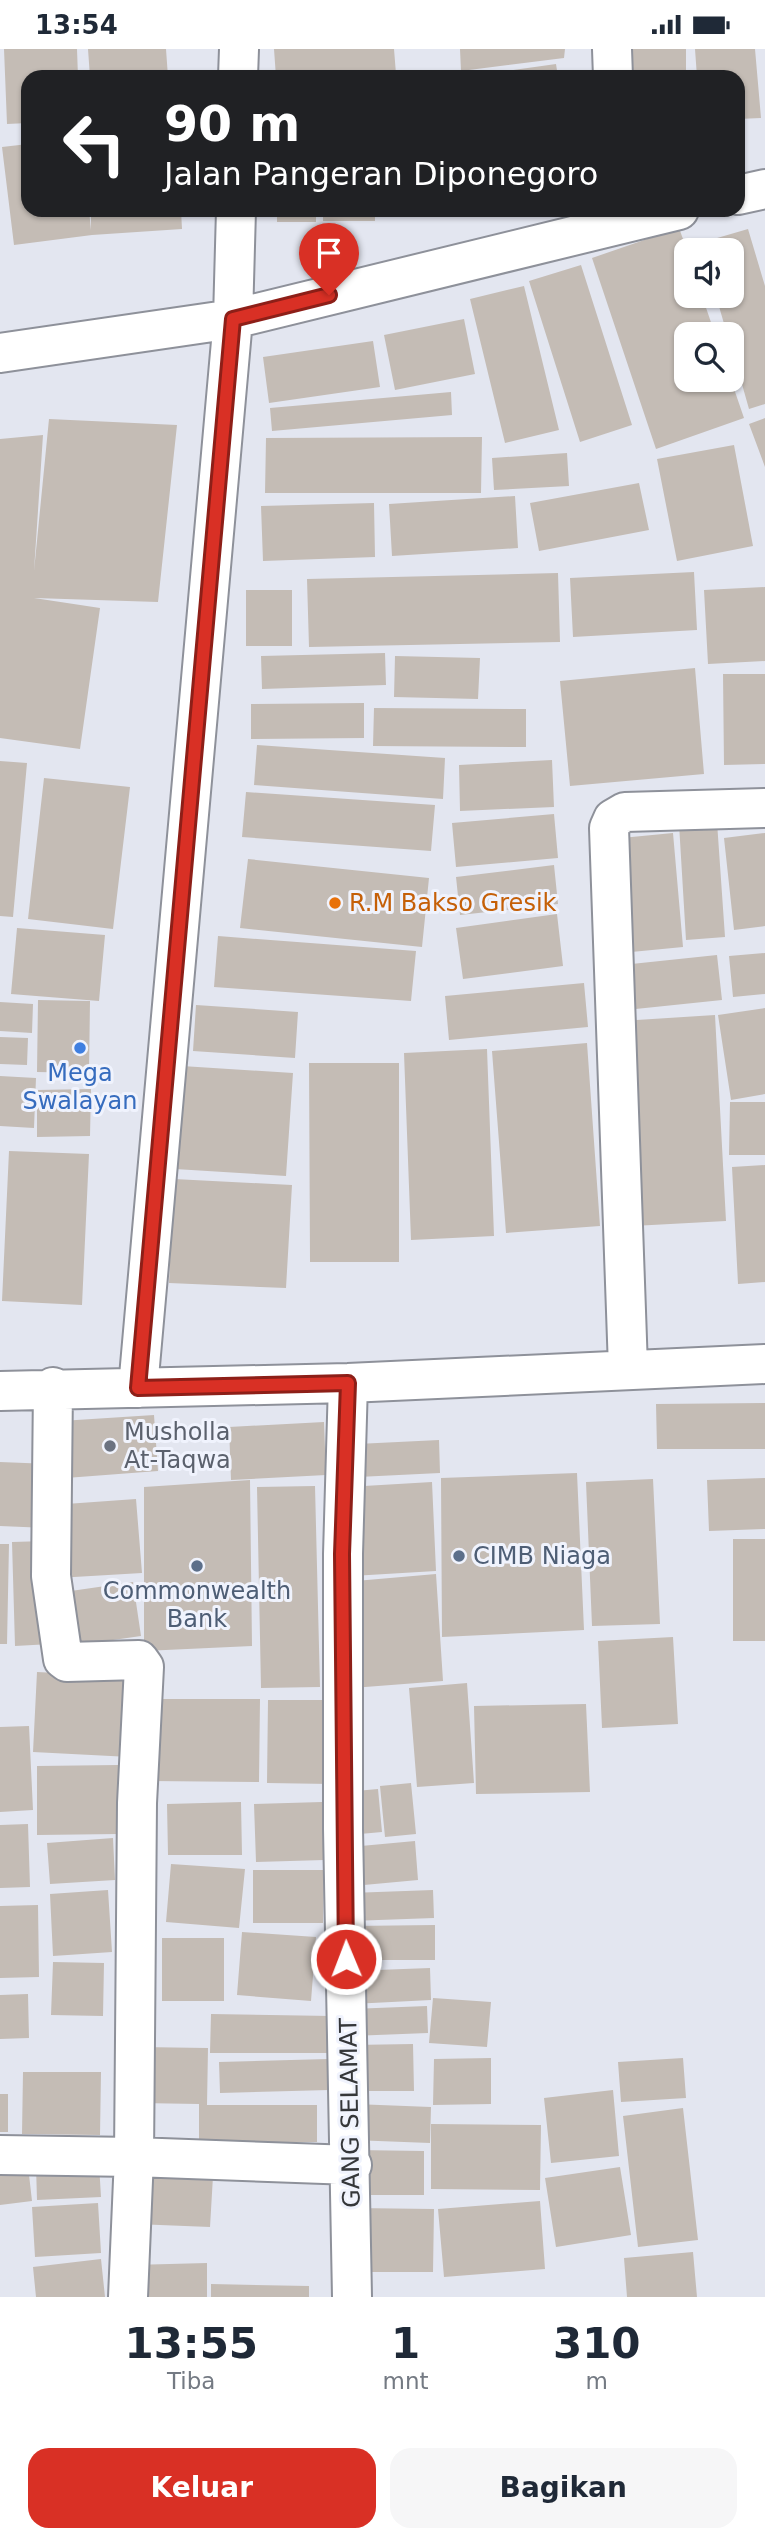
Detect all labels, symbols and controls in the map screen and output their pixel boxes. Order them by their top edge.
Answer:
text: 13:54 [35,10,118,40]
text: 90 m [164,96,300,153]
icon: left [49,98,140,189]
text: Jalan Pangeran Diponegoro [164,155,598,193]
pin [299,223,359,295]
icon: arrive [310,234,348,272]
map controls [674,238,744,392]
button: sound [674,238,744,308]
button: search [674,322,744,392]
place label: R.M Bakso Gresik [349,889,557,917]
marker: R.M Bakso Gresik [327,895,343,911]
marker: Mega Swalayan [72,1040,88,1056]
place label: Mega Swalayan [22,1059,138,1115]
place label: Musholla At-Taqwa [124,1418,231,1474]
marker: Musholla At-Taqwa [102,1438,118,1454]
place label: CIMB Niaga [473,1542,611,1570]
marker: CIMB Niaga [451,1548,467,1564]
marker: Commonwealth Bank [189,1558,205,1574]
place label: Commonwealth Bank [103,1577,291,1633]
position arrow [309,1922,383,1996]
street label: GANG SELAMAT [334,2018,366,2208]
text: 13:55 [124,2319,258,2368]
text: 1 [391,2319,420,2368]
text: 310 [553,2319,641,2368]
text: Tiba [167,2368,215,2394]
text: mnt [383,2368,429,2394]
text: m [586,2368,608,2394]
button: Keluar [28,2448,376,2528]
button: Bagikan [390,2448,737,2528]

